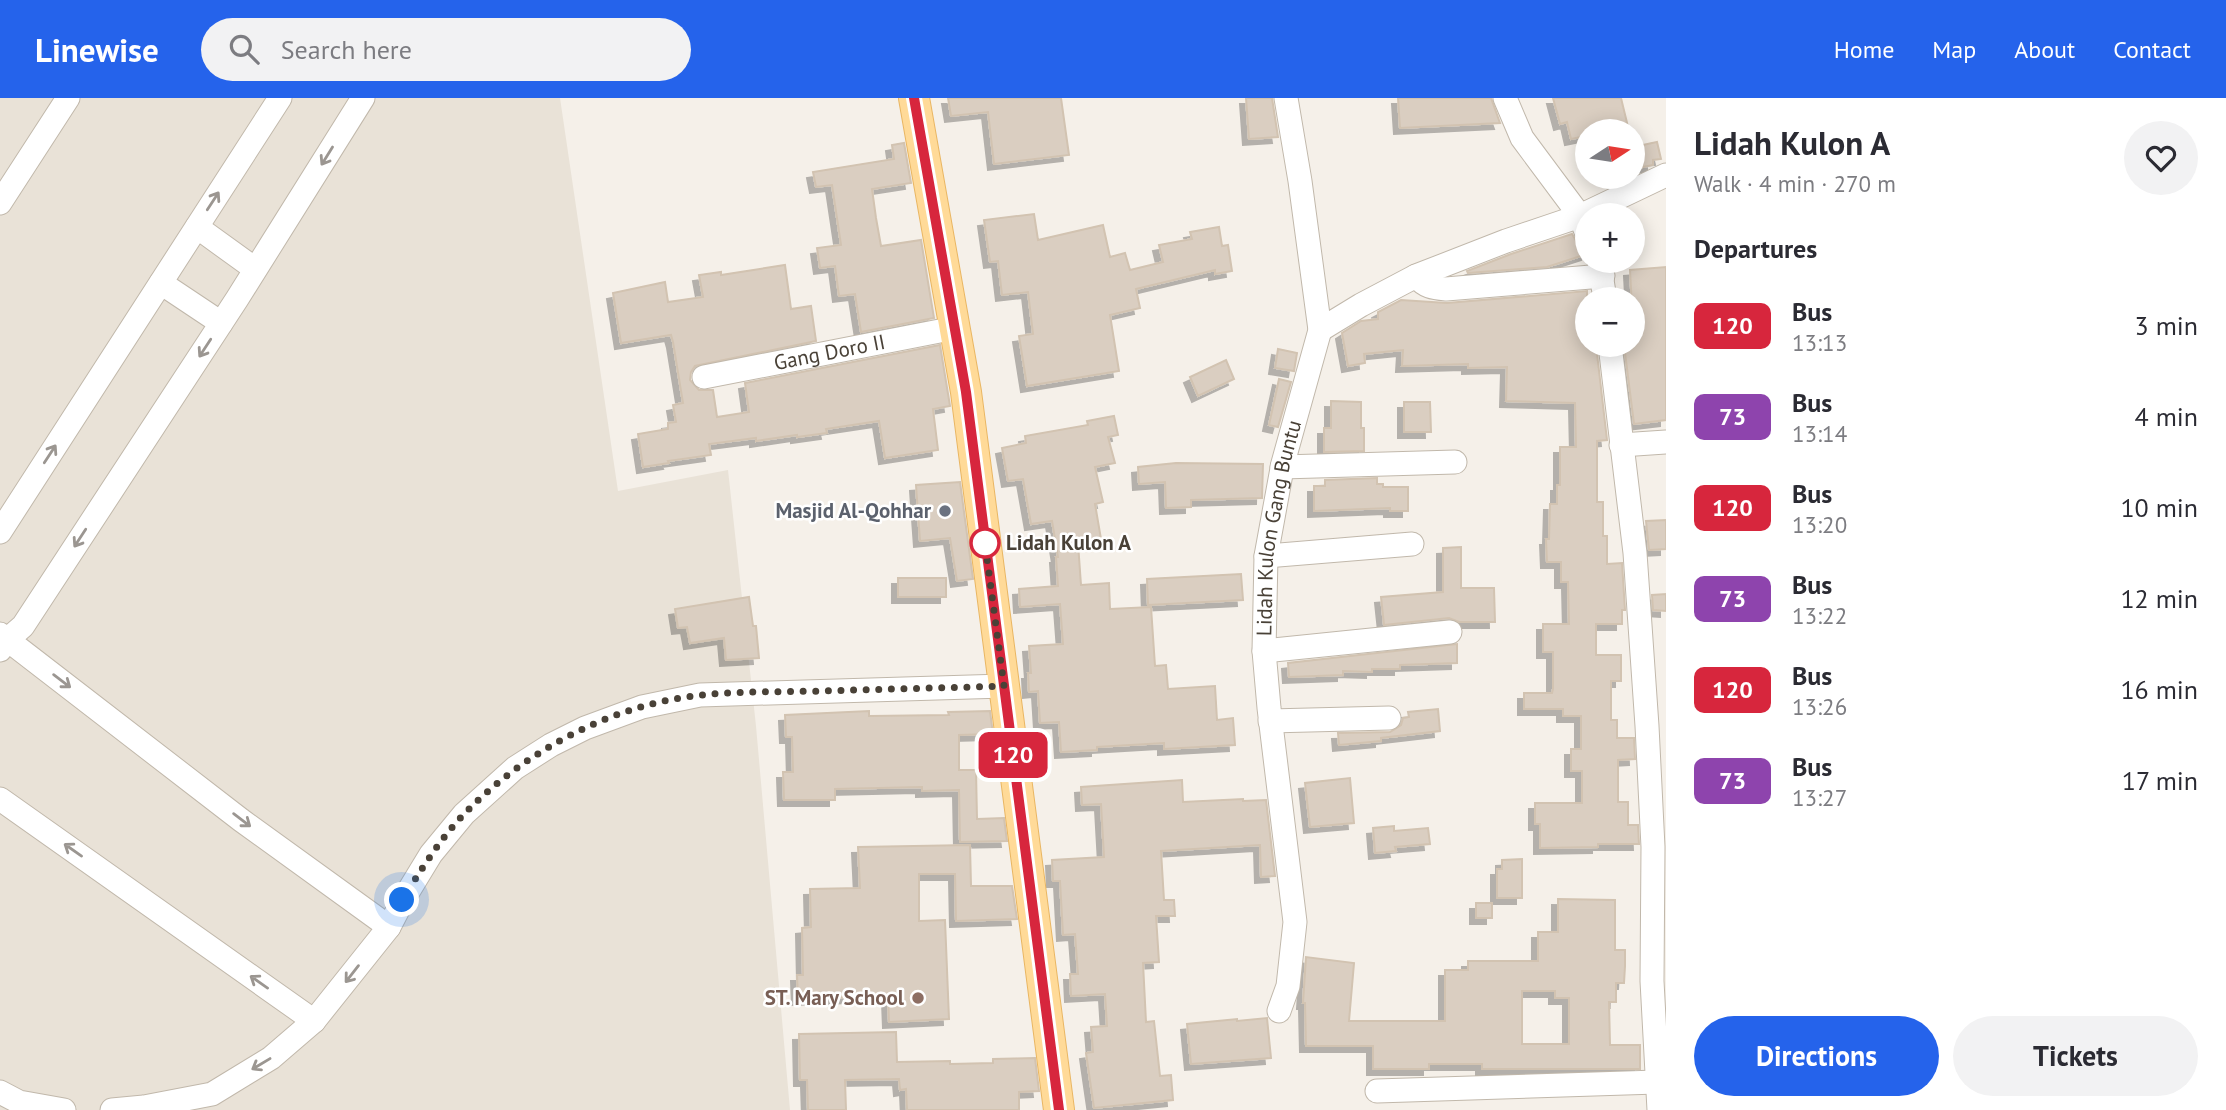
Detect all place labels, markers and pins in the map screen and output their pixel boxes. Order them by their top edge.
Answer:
place label: Masjid Al-Qohhar [775,497,932,524]
marker: Masjid Al-Qohhar [937,503,953,519]
marker: Lidah Kulon A [970,528,1000,558]
place label: Lidah Kulon A [1006,529,1131,556]
place label: ST. Mary School [765,984,905,1011]
marker: ST. Mary School [910,990,926,1006]

